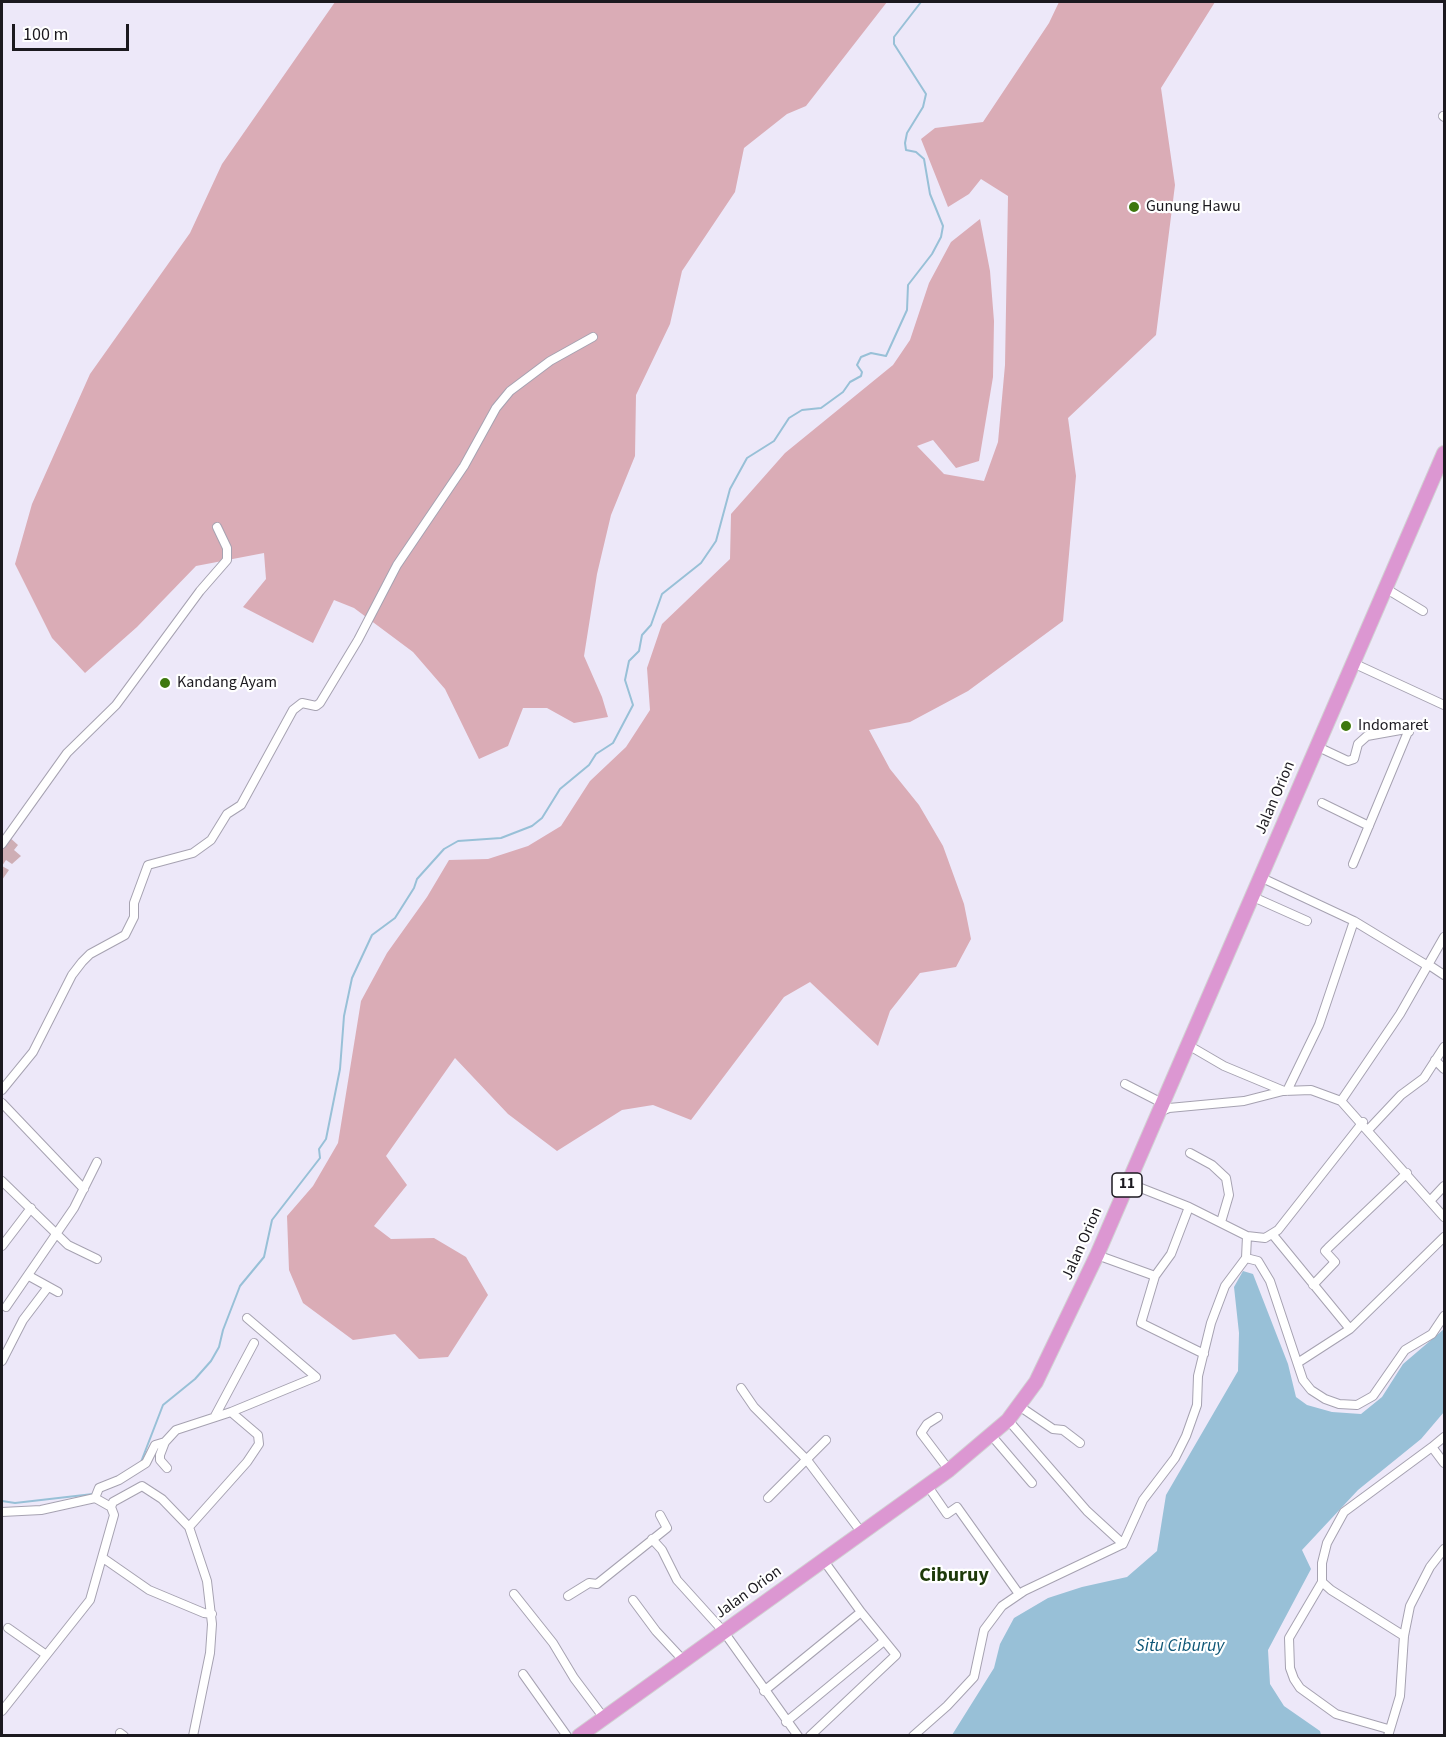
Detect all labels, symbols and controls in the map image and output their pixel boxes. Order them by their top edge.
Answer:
scale bar [15,12,132,50]
text: 100 m [23,22,68,47]
place label: Gunung Hawu [1146,197,1241,217]
marker: Gunung Hawu [1127,200,1141,214]
place label: Kandang Ayam [177,673,277,693]
marker: Kandang Ayam [158,676,172,690]
place label: Indomaret [1358,716,1428,736]
marker: Indomaret [1339,719,1353,733]
street label: Jalan Orion [1252,759,1300,837]
road number: 11 [1112,1173,1142,1197]
street label: Jalan Orion [1058,1205,1108,1283]
street label: Jalan Orion [712,1562,786,1624]
district label: Ciburuy [919,1565,989,1589]
water label: Situ Ciburuy [1136,1636,1224,1658]

